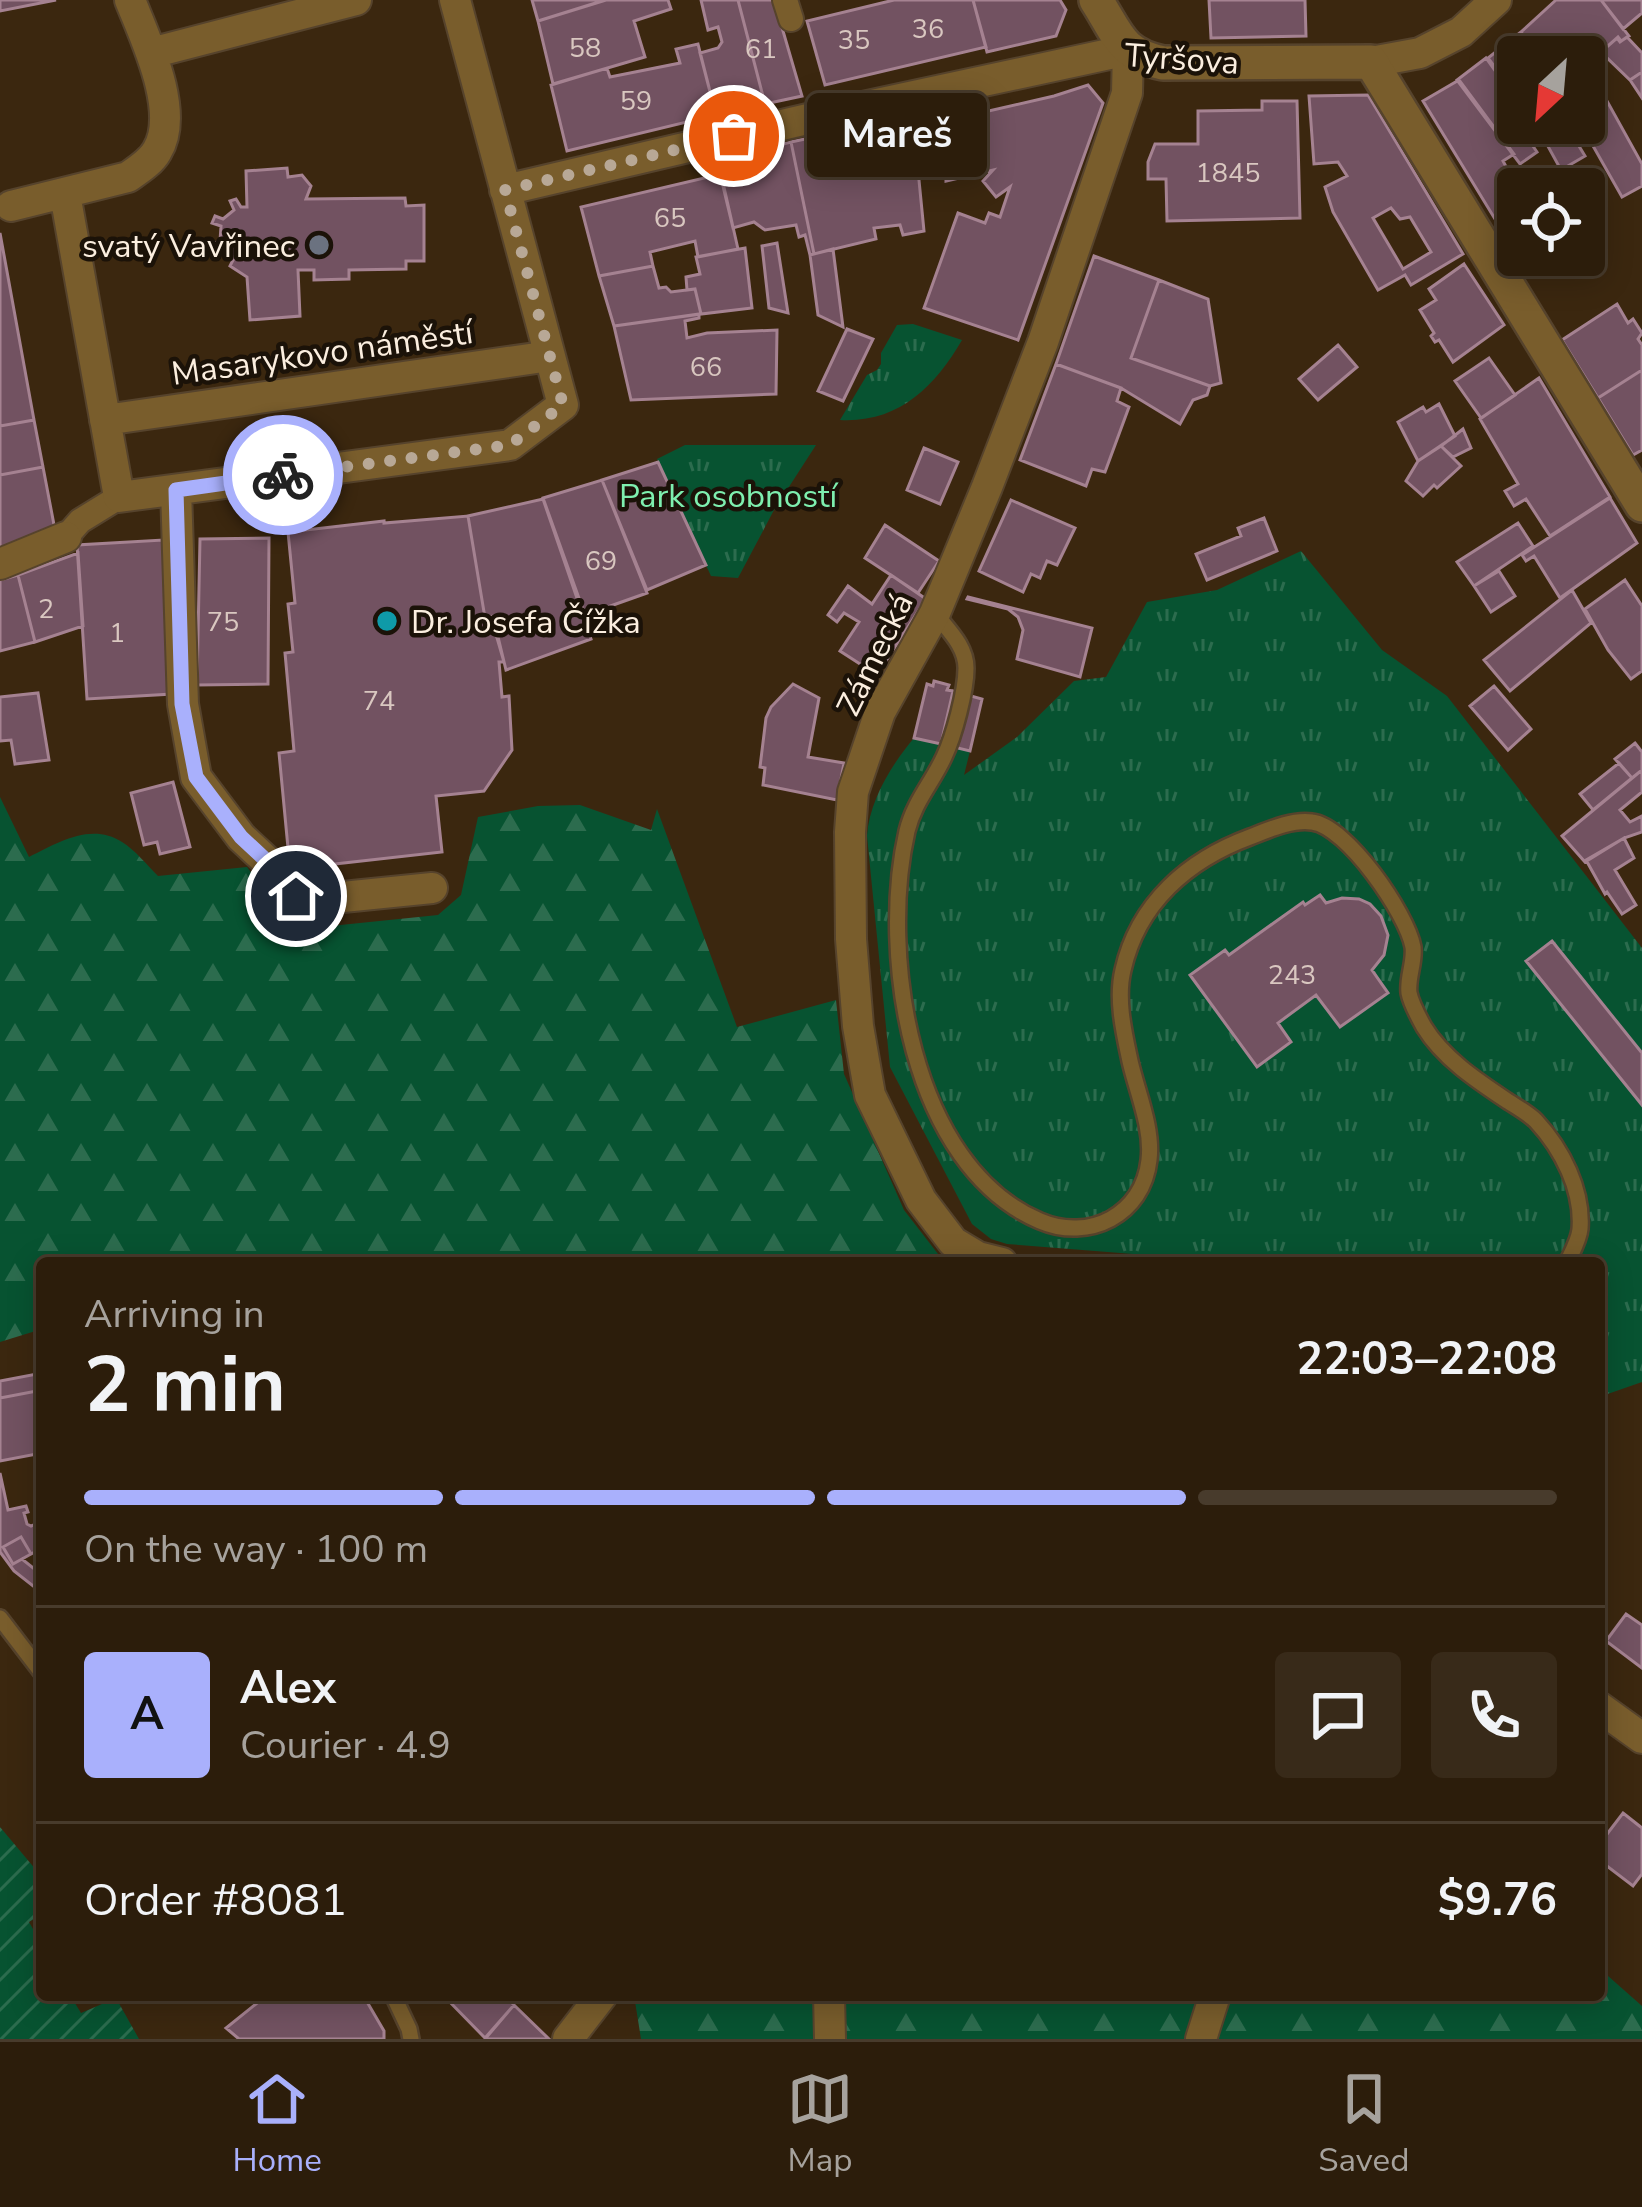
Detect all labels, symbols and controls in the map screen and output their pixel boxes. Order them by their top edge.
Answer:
house number: 36 [912,11,944,48]
house number: 35 [838,22,870,59]
house number: 58 [569,30,601,67]
house number: 61 [745,31,777,68]
street label: Tyršova [1123,33,1241,86]
north arrow [1497,36,1605,144]
map controls [1497,36,1605,276]
house number: 59 [620,83,652,120]
pin [683,85,785,187]
callout: Mareš [806,94,986,178]
icon: bag [701,103,767,169]
text: Mareš [842,108,952,161]
house number: 1845 [1196,155,1260,192]
button: locate [1497,168,1605,276]
house number: 65 [654,200,686,237]
place label: svatý Vavřinec [82,224,295,269]
marker: svatý Vavřinec [306,232,332,258]
street label: Masarykovo náměstí [169,310,478,397]
house number: 66 [690,349,722,386]
courier [223,415,343,535]
icon: bike [250,442,316,508]
park label: Park osobností [619,474,839,519]
house number: 69 [585,543,617,580]
street label: Zámecká [826,586,924,724]
house number: 2 [38,591,54,628]
place label: Dr. Josefa Čížka [411,600,641,645]
house number: 75 [207,604,239,641]
marker: Dr. Josefa Čížka [374,608,400,634]
house number: 1 [109,615,125,652]
house number: 74 [363,683,395,720]
pin [245,845,347,947]
icon: home [263,863,329,929]
house number: 243 [1268,957,1316,994]
text: Arriving in [84,1288,265,1341]
text: 22:03–22:08 [1296,1329,1557,1390]
text: 2 min [84,1332,286,1439]
text: On the way · 100 m [84,1523,428,1576]
button: chat [1275,1652,1401,1778]
button: phone [1431,1652,1557,1778]
text: Alex [240,1658,336,1719]
text: A [130,1684,164,1745]
text: Courier · 4.9 [240,1719,451,1772]
text: Order #8081 [84,1870,347,1931]
text: $9.76 [1438,1870,1557,1931]
tab: Home [233,2066,322,2183]
tab: Map [787,2066,853,2183]
tab: Saved [1318,2066,1409,2183]

